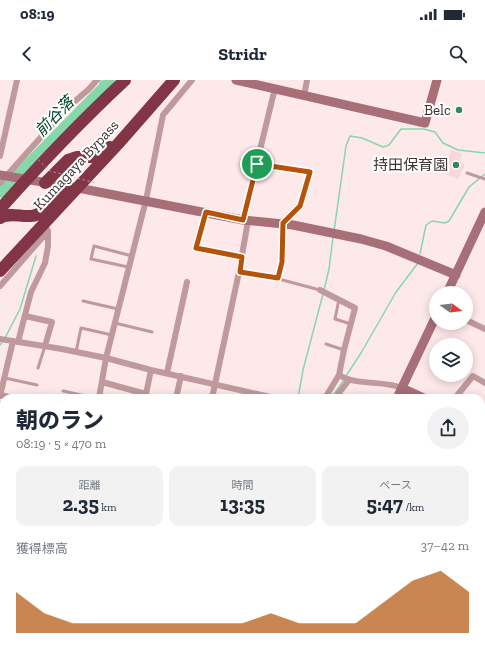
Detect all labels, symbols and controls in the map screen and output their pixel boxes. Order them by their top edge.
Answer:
text: 08:19 [20,5,55,23]
icon: back [16,43,38,65]
text: Stridr [218,43,267,65]
icon: search [447,43,469,65]
water label: 前谷落 [31,90,80,140]
place label: Belc [424,101,451,119]
marker: Belc [454,105,464,115]
street label: Kumagaya Bypass [30,116,122,214]
pin [240,147,274,181]
icon: arrive [246,153,268,175]
place label: 持田保育園 [373,156,448,174]
marker: 持田保育園 [451,160,461,170]
north arrow [429,286,473,330]
map controls [429,286,473,382]
button: layers [429,338,473,382]
text: 朝のラン [16,407,104,434]
button: share [427,407,469,449]
text: 08:19 · 5 × 470 m [16,436,106,451]
text: 距離 [79,479,101,492]
text: 時間 [232,479,254,492]
text: ペース [379,479,412,492]
text: 2.35 [62,492,99,516]
text: 13:35 [220,492,265,516]
text: 5:47 [367,492,403,516]
text: km [99,501,117,514]
text: /km [403,501,424,514]
text: 37–42 m [421,538,469,553]
text: 獲得標高 [16,541,68,556]

